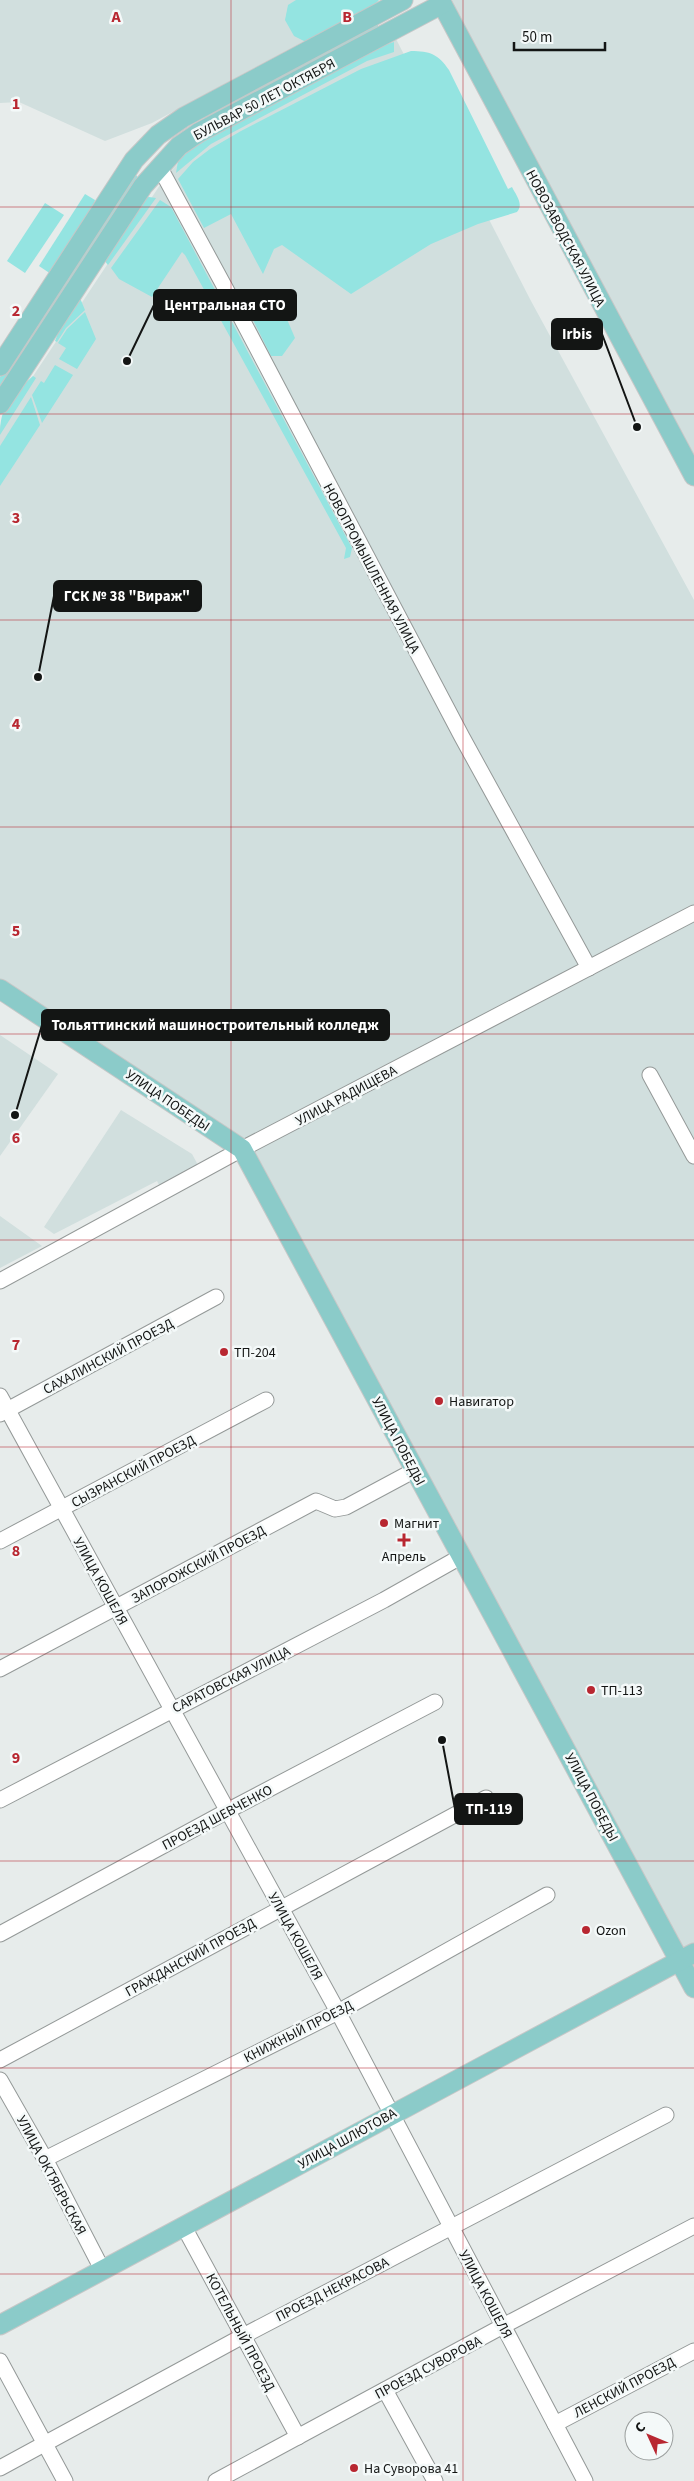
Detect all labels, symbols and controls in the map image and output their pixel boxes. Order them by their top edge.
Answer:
text: A [110,6,121,28]
text: B [342,6,352,28]
scale bar [514,20,605,52]
text: 50 m [522,27,552,48]
street label: БУЛЬВАР 50 ЛЕТ ОКТЯБРЯ [190,54,339,146]
text: 1 [12,93,20,115]
street label: НОВОЗАВОДСКАЯ УЛИЦА [521,166,610,311]
callout: Центральная СТО [154,290,296,320]
text: Центральная СТО [164,295,286,316]
text: 2 [12,300,20,322]
callout: Irbis [552,319,602,349]
text: Irbis [562,324,592,345]
street label: НОВОПРОМЫШЛЕННАЯ УЛИЦА [318,480,425,657]
text: 3 [12,507,20,529]
callout: ГСК № 38 "Вираж" [54,581,201,611]
text: ГСК № 38 "Вираж" [64,586,190,607]
text: 4 [12,713,21,735]
text: 5 [12,920,20,942]
callout: Тольяттинский машиностроительный колледж [42,1010,389,1040]
text: Тольяттинский машиностроительный колледж [51,1015,379,1036]
street label: УЛИЦА РАДИЩЕВА [292,1061,401,1131]
street label: УЛИЦА ПОБЕДЫ [121,1065,213,1136]
text: 6 [12,1127,20,1149]
street label: САХАЛИНСКИЙ ПРОЕЗД [40,1314,177,1400]
text: 7 [12,1334,20,1356]
place label: ТП-204 [234,1343,276,1363]
marker: ТП-204 [218,1346,230,1358]
place label: Навигатор [449,1392,514,1412]
street label: УЛИЦА ПОБЕДЫ [366,1394,430,1489]
marker: Навигатор [433,1395,445,1407]
street label: СЫЗРАНСКИЙ ПРОЕЗД [68,1431,199,1513]
place label: Магнит [394,1514,440,1534]
marker: Магнит [378,1517,390,1529]
street label: ЗАПОРОЖСКИЙ ПРОЕЗД [128,1521,269,1609]
street label: УЛИЦА КОШЕЛЯ [68,1534,133,1629]
marker: Апрель [398,1534,410,1546]
text: 8 [12,1540,20,1562]
place label: Апрель [382,1547,426,1567]
street label: САРАТОВСКАЯ УЛИЦА [169,1641,294,1718]
place label: ТП-113 [601,1681,643,1701]
marker: ТП-113 [585,1684,597,1696]
text: 9 [12,1747,20,1769]
street label: УЛИЦА ПОБЕДЫ [559,1750,623,1845]
street label: ПРОЕЗД ШЕВЧЕНКО [159,1780,276,1855]
callout: ТП-119 [455,1794,522,1824]
text: ТП-119 [465,1799,513,1820]
street label: УЛИЦА КОШЕЛЯ [263,1889,328,1984]
street label: ГРАЖДАНСКИЙ ПРОЕЗД [122,1914,259,2002]
place label: Ozon [596,1921,626,1941]
marker: Ozon [580,1924,592,1936]
street label: КНИЖНЫЙ ПРОЕЗД [240,1996,357,2068]
street label: УЛИЦА ШЛЮТОВА [295,2103,401,2174]
street label: УЛИЦА ОКТЯБРЬСКАЯ [11,2112,91,2239]
street label: УЛИЦА КОШЕЛЯ [453,2247,517,2342]
street label: ПРОЕЗД НЕКРАСОВА [272,2252,393,2327]
street label: КОТЕЛЬНЫЙ ПРОЕЗД [201,2270,280,2395]
street label: ПРОЕЗД СУВОРОВА [371,2331,486,2405]
street label: ЛЕНСКИЙ ПРОЕЗД [570,2353,679,2423]
north arrow [624,2411,674,2461]
text: С [630,2418,650,2438]
place label: На Суворова 41 [364,2459,458,2479]
marker: На Суворова 41 [348,2462,360,2474]

